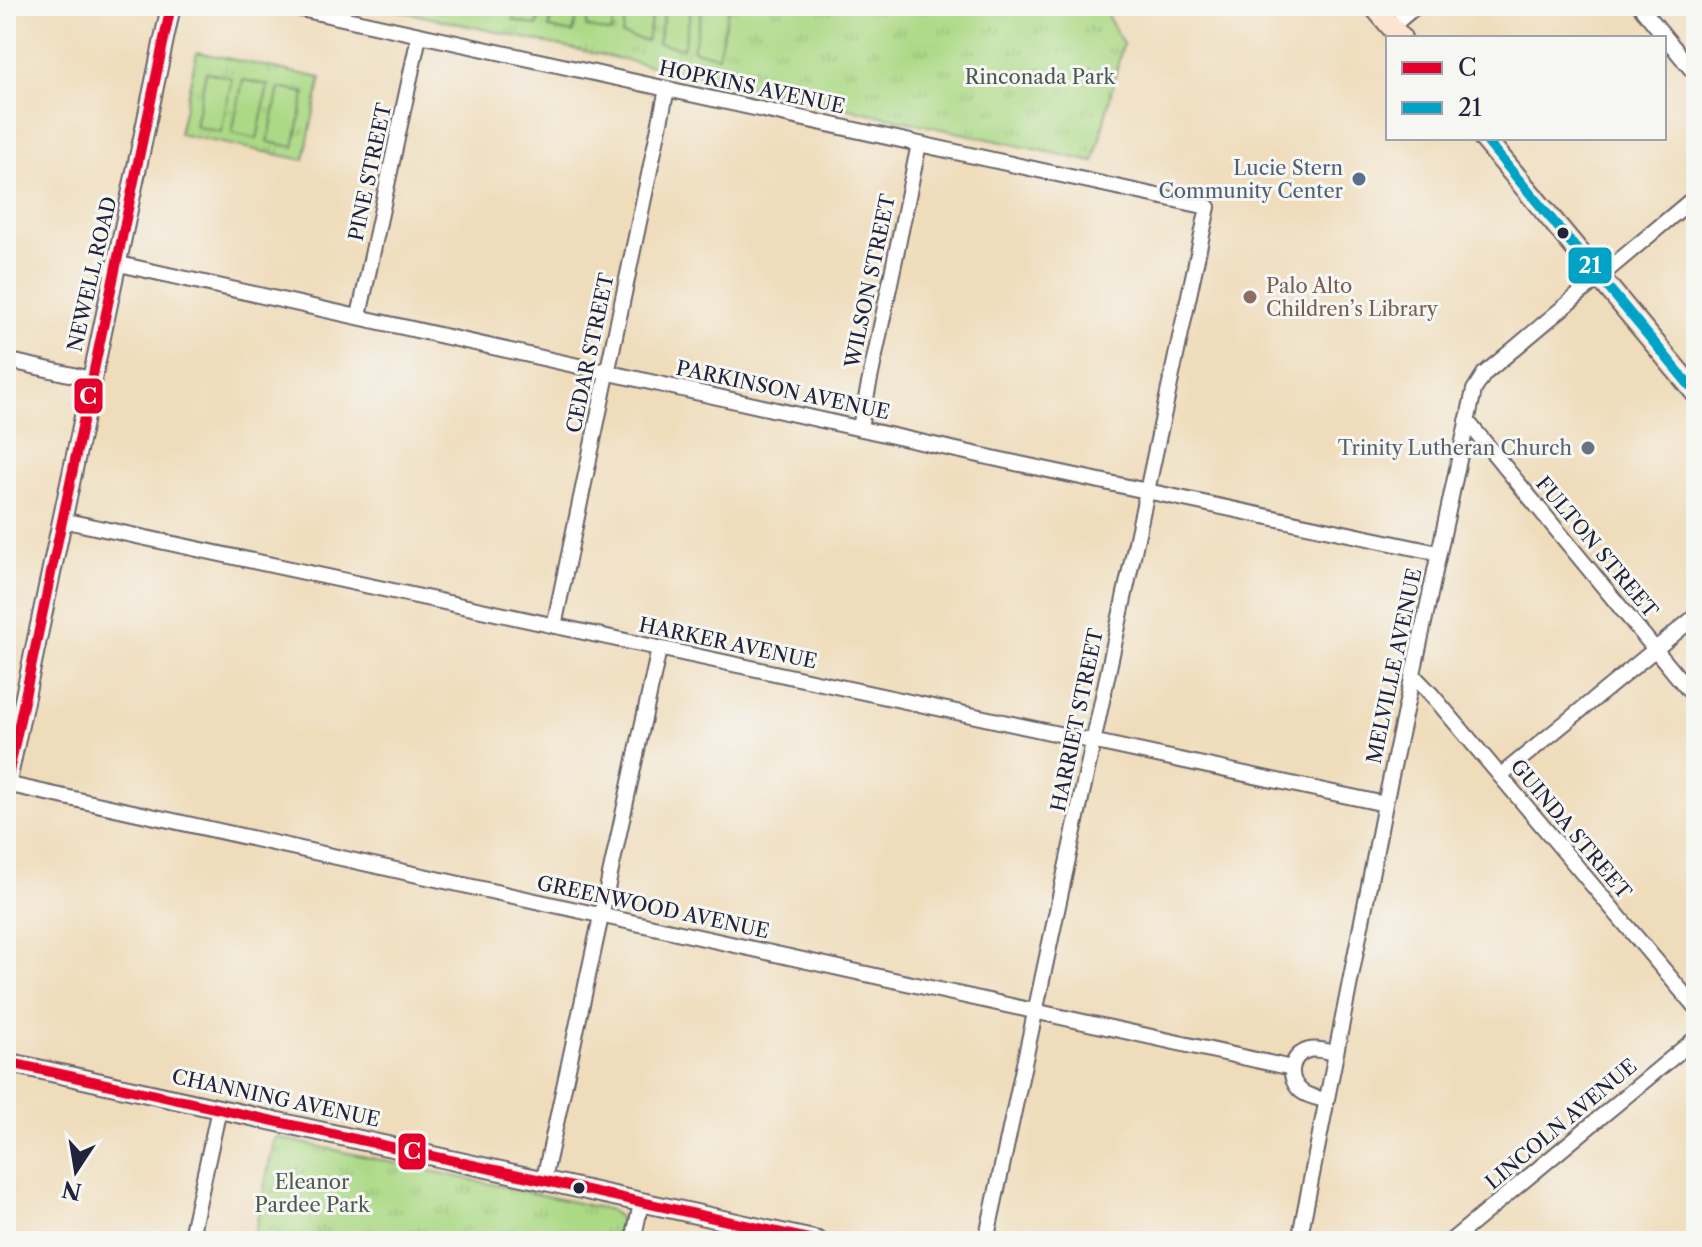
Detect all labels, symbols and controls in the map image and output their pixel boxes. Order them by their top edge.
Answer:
legend [1386,36,1666,140]
text: C [1458,53,1477,82]
street label: HOPKINS AVENUE [657,56,847,118]
park label: Rinconada Park [965,65,1117,89]
text: 21 [1458,93,1482,122]
street label: PINE STREET [344,101,396,243]
place label: Lucie Stern Community Center [1158,156,1344,203]
marker: Lucie Stern Community Center [1350,170,1368,188]
street label: WILSON STREET [840,192,900,371]
street label: NEWELL ROAD [62,194,122,354]
unlabelled marker [1555,225,1571,241]
line badge: 21 [1567,246,1613,285]
text: 21 [1579,252,1602,279]
street label: CEDAR STREET [561,271,619,435]
place label: Palo Alto Children’s Library [1266,274,1439,321]
marker: Palo Alto Children’s Library [1241,288,1259,306]
street label: PARKINSON AVENUE [674,356,892,424]
line badge: C [73,377,104,415]
text: C [79,383,97,410]
place label: Trinity Lutheran Church [1338,436,1572,460]
marker: Trinity Lutheran Church [1579,439,1597,457]
street label: FULTON STREET [1531,472,1663,622]
street label: MELVILLE AVENUE [1362,566,1426,766]
street label: HARKER AVENUE [637,612,819,674]
street label: HARRIET STREET [1046,626,1108,814]
street label: GUINDA STREET [1506,754,1636,904]
street label: GREENWOOD AVENUE [535,871,771,943]
street label: LINCOLN AVENUE [1480,1054,1642,1194]
street label: CHANNING AVENUE [170,1064,382,1132]
north arrow [36,1131,116,1211]
line badge: C [397,1132,427,1171]
text: C [403,1138,421,1165]
park label: Eleanor Pardee Park [255,1170,371,1217]
text: N [60,1175,84,1205]
unlabelled marker [571,1180,587,1196]

